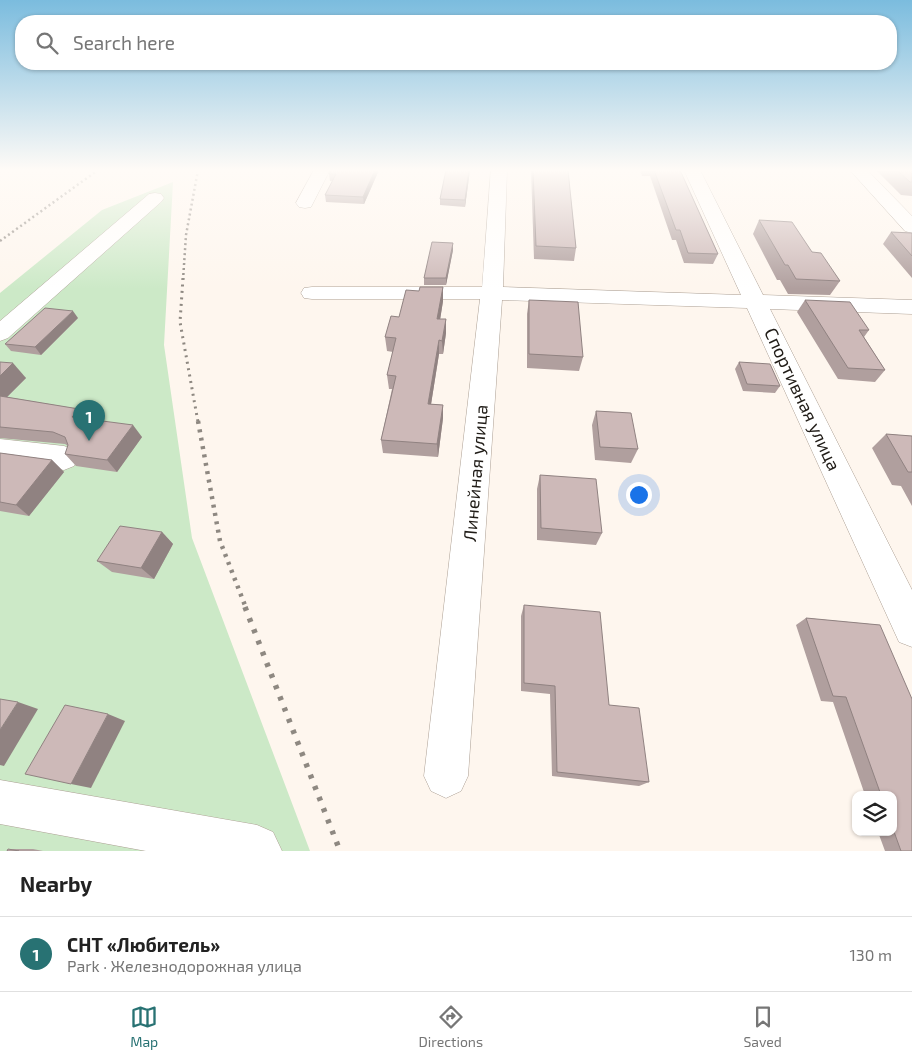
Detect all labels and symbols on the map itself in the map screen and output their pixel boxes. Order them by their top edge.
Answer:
street label: Спортивная улица [760,324,846,474]
pin: 1 [73,400,105,441]
street label: Линейная улица [458,404,492,542]
your location [626,482,652,508]

